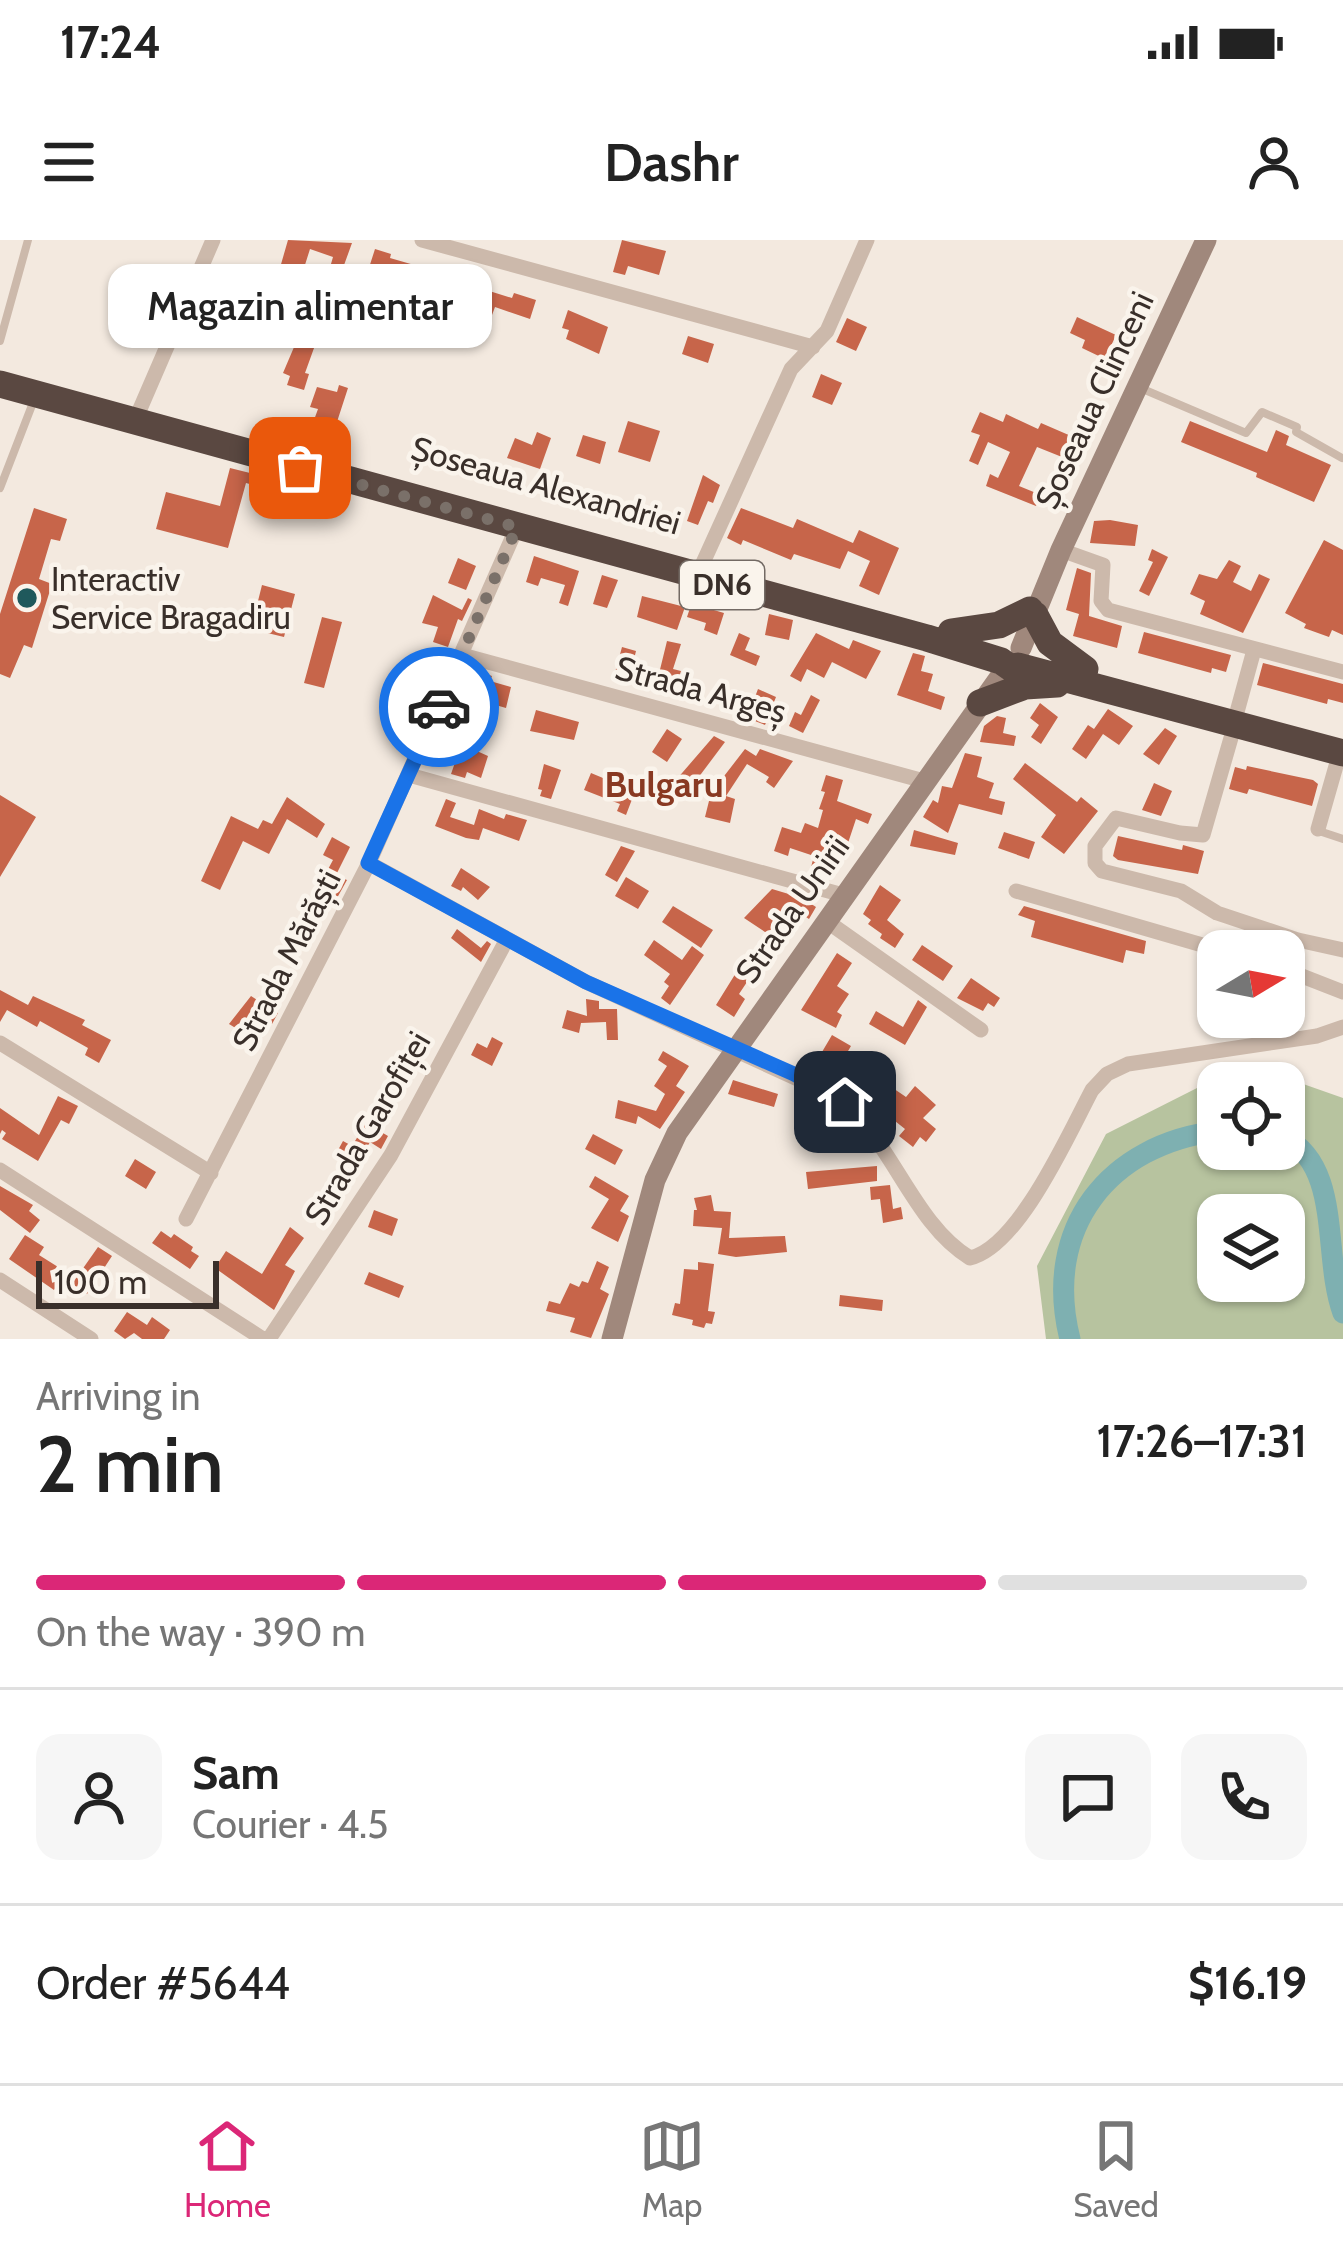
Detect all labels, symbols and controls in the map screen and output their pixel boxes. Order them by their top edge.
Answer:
text: 17:24 [60,15,161,69]
icon: menu [36,129,102,195]
text: Dashr [604,129,739,195]
icon: person [1241,129,1307,195]
callout: Magazin alimentar [108,264,492,348]
text: Magazin alimentar [147,282,453,330]
street label: Șoseaua Clinceni [1026,285,1164,516]
pin [249,417,351,519]
street label: Șoseaua Alexandriei [406,427,685,544]
icon: bag [267,435,333,501]
place label: Interactiv Service Bragadiru [51,559,291,637]
road number: DN6 [680,561,764,609]
marker: Interactiv Service Bragadiru [14,585,40,611]
courier [379,647,499,767]
street label: Strada Argeș [611,647,791,733]
icon: car [406,674,472,740]
district label: Bulgaru [604,762,724,806]
street label: Strada Unirii [727,828,857,990]
street label: Strada Mărăști [223,863,350,1058]
north arrow [1197,930,1305,1038]
map controls [1197,930,1305,1302]
street label: Strada Garofiței [296,1024,440,1233]
pin [794,1051,896,1153]
button: locate [1197,1062,1305,1170]
icon: home [812,1069,878,1135]
button: layers [1197,1194,1305,1302]
scale bar [36,1255,219,1308]
text: 100 m [54,1262,147,1302]
text: Arriving in [36,1372,200,1420]
text: 17:26–17:31 [1097,1414,1307,1468]
text: 2 min [36,1417,224,1512]
text: On the way · 390 m [36,1608,365,1656]
button: person [36,1734,162,1860]
button: chat [1025,1734,1151,1860]
button: phone [1181,1734,1307,1860]
text: Sam [192,1746,280,1800]
text: Courier · 4.5 [192,1800,388,1848]
text: Order #5644 [36,1956,290,2010]
text: $16.19 [1188,1956,1307,2010]
tab: Home [184,2113,271,2225]
tab: Map [639,2113,705,2225]
tab: Saved [1073,2113,1159,2225]

